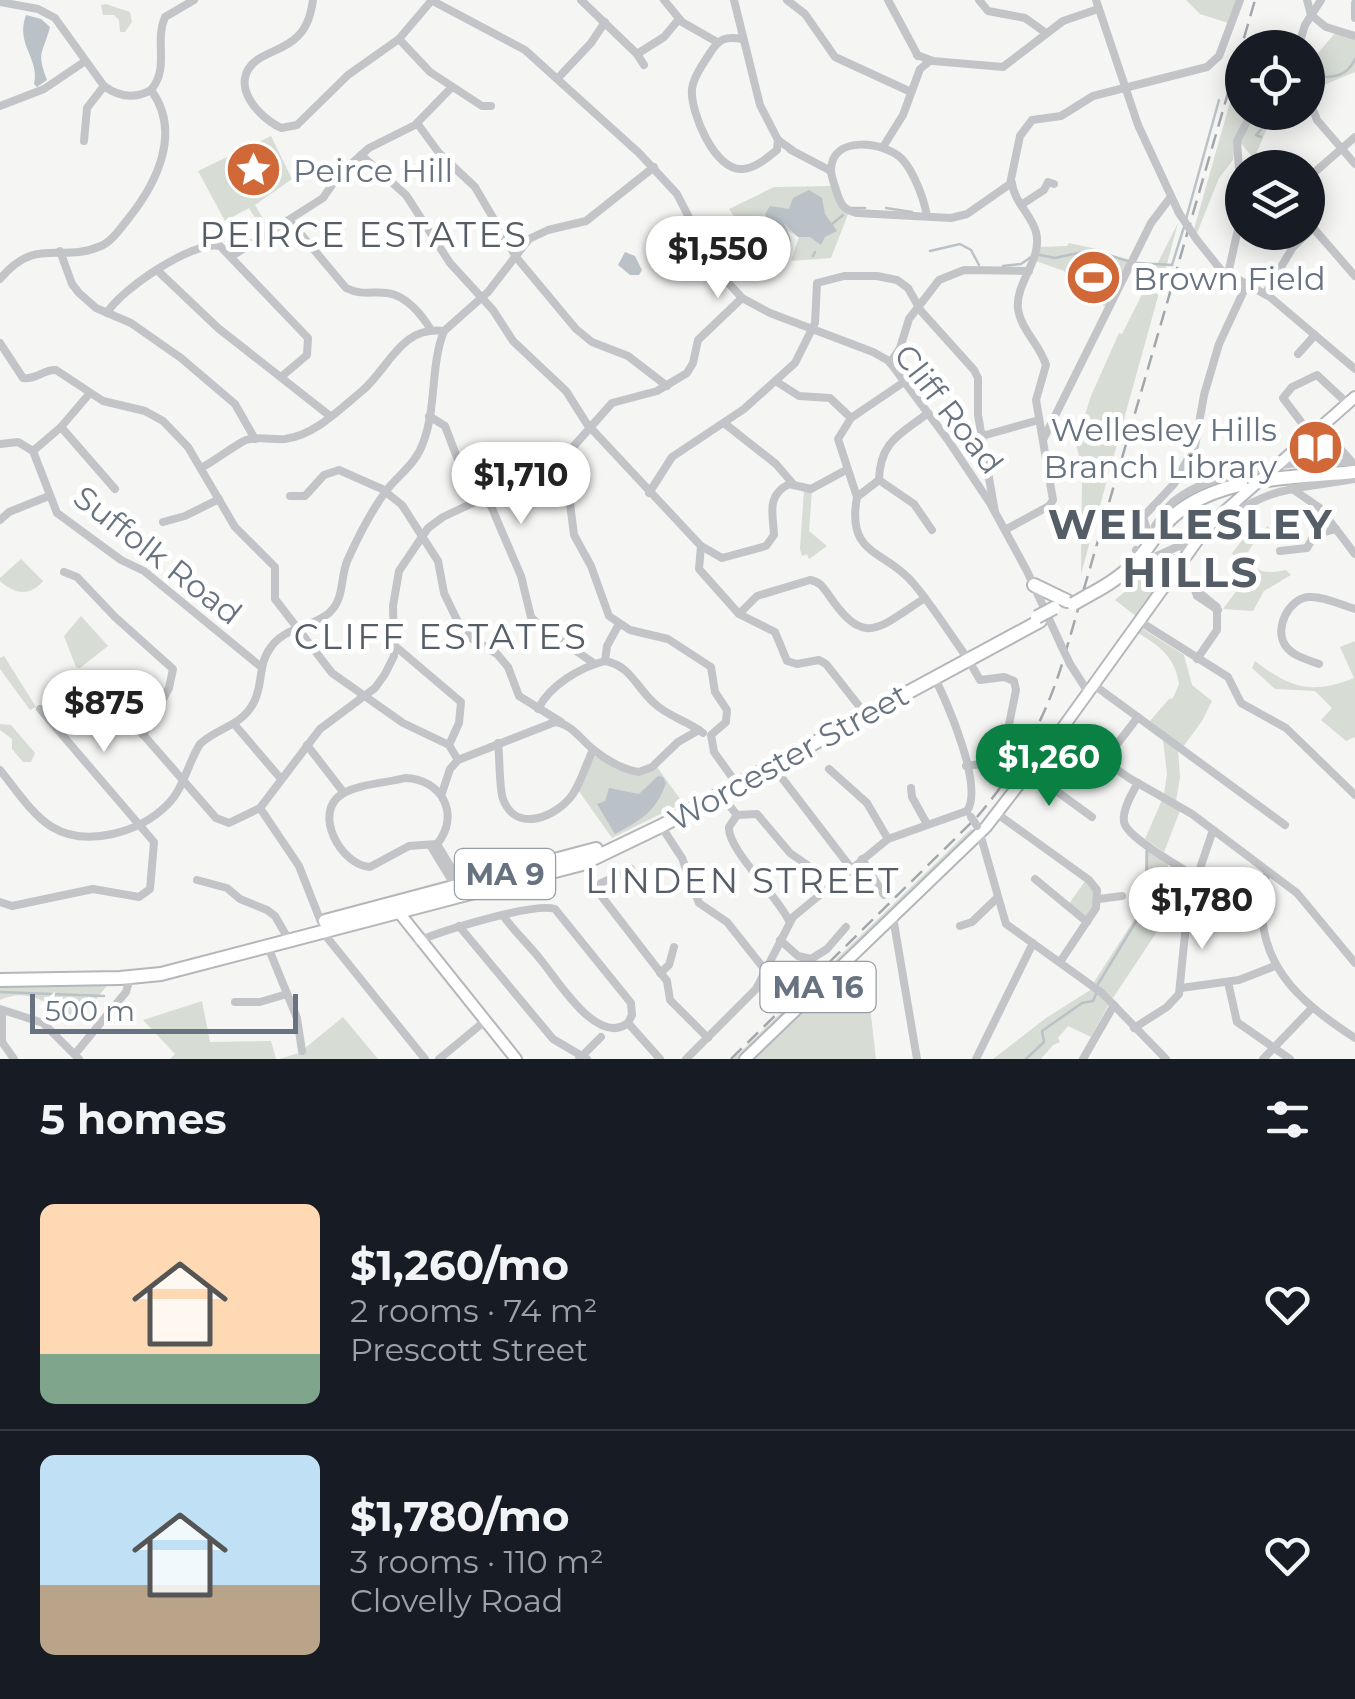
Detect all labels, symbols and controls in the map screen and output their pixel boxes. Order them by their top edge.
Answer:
map controls [1225,30,1325,250]
button: locate [1225,30,1325,130]
place icon: Peirce Hill [224,140,284,200]
button: layers [1225,150,1325,250]
place label: Peirce Hill [293,151,453,190]
district label: PEIRCE ESTATES [200,213,528,256]
pin: $1,550 [637,216,799,301]
text: $1,550 [668,229,768,268]
sports icon: Brown Field [1064,248,1124,308]
place label: Brown Field [1133,259,1326,298]
street label: Cliff Road [886,336,1012,482]
place label: Wellesley Hills Branch Library [1044,410,1278,486]
library icon: Wellesley Hills Branch Library [1286,417,1346,477]
pin: $1,710 [440,442,602,527]
text: $1,710 [474,455,568,494]
street label: Suffolk Road [66,477,250,633]
district label: WELLESLEY HILLS [1048,498,1334,598]
district label: CLIFF ESTATES [294,615,588,658]
pin: $875 [45,670,163,755]
street label: Worcester Street [661,675,915,839]
text: $875 [64,683,144,722]
pin: $1,260 [968,724,1130,809]
text: $1,260 [998,737,1100,776]
road number: MA 9 [455,849,555,899]
district label: LINDEN STREET [585,859,901,902]
pin: $1,780 [1121,867,1283,952]
text: $1,780 [1151,880,1253,919]
road number: MA 16 [760,962,876,1012]
scale bar [30,989,298,1034]
text: 500 m [45,994,135,1028]
icon: filters [1260,1092,1315,1147]
text: 5 homes [40,1093,227,1145]
text: $1,260/mo [350,1239,569,1291]
icon: home [120,1244,240,1364]
icon: heart [1260,1277,1315,1332]
text: 2 rooms · 74 m² [350,1291,598,1330]
text: Prescott Street [350,1330,588,1369]
text: $1,780/mo [350,1490,569,1542]
icon: home [120,1495,240,1615]
icon: heart [1260,1528,1315,1583]
text: 3 rooms · 110 m² [350,1542,604,1581]
text: Clovelly Road [350,1581,564,1620]

